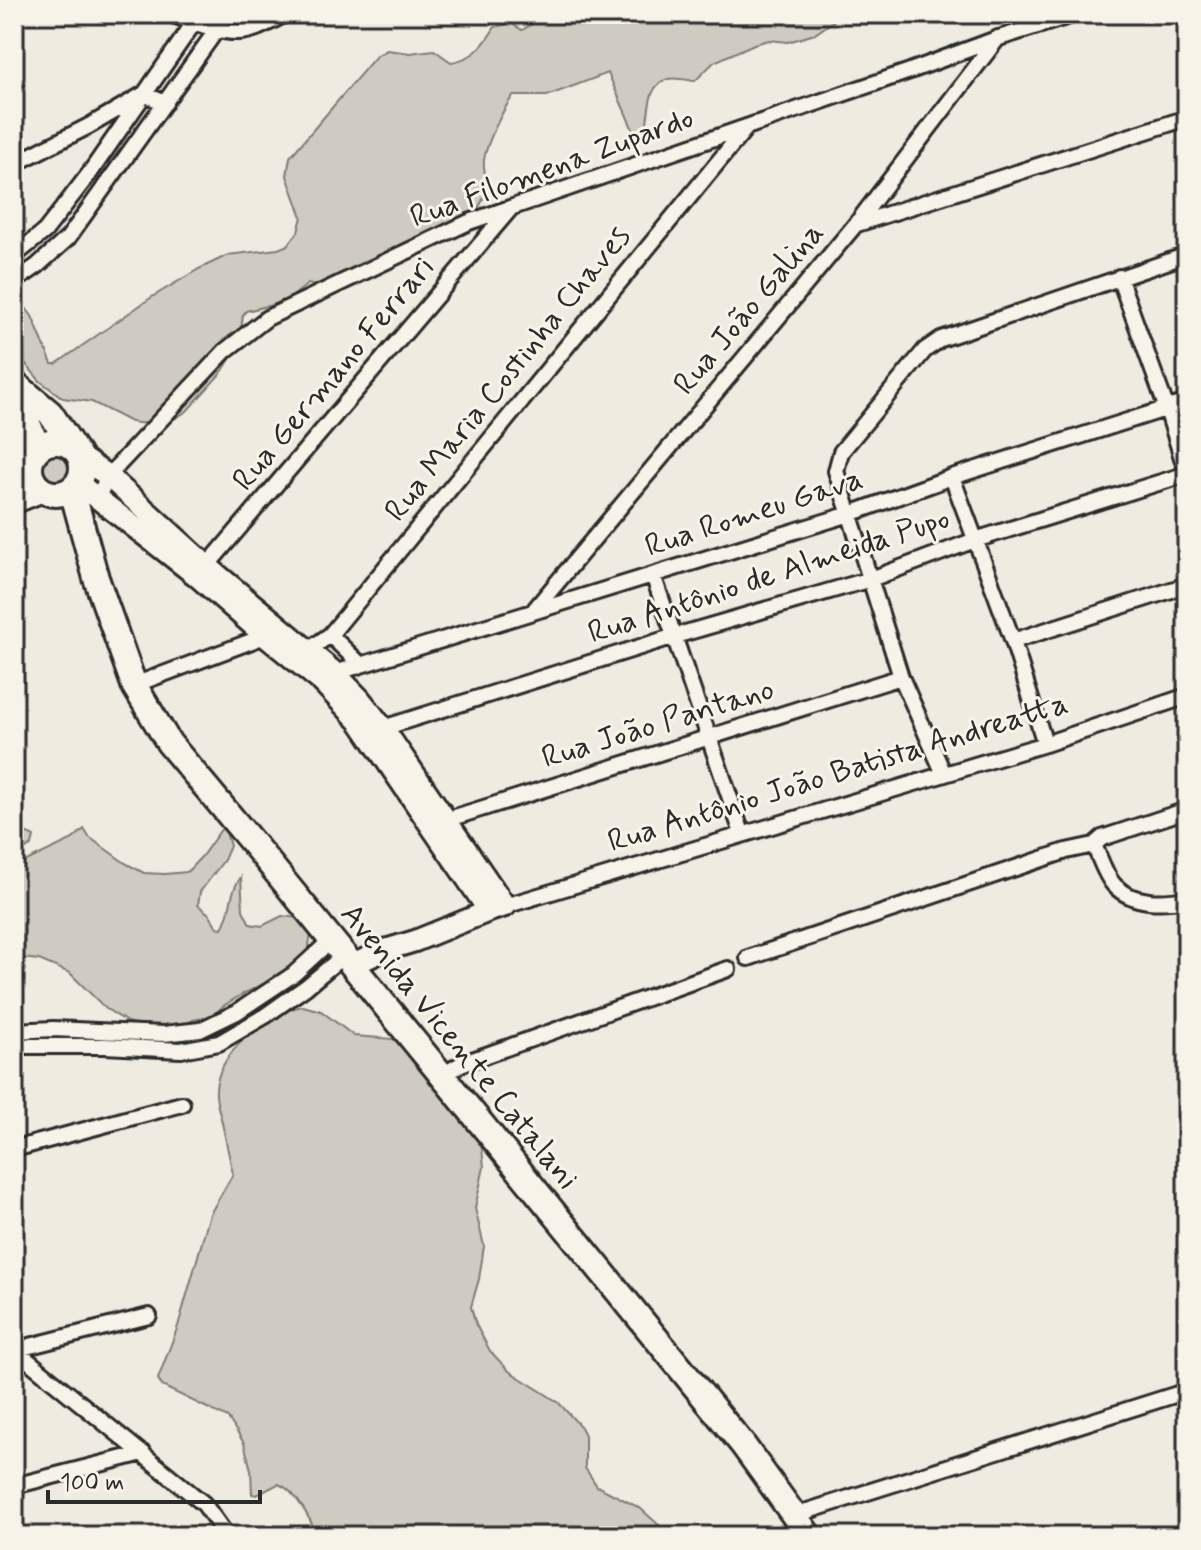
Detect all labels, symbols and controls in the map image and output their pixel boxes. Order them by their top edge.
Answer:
street label: Rua Filomena Zupardo [404,97,700,239]
street label: Rua João Galina [664,214,834,404]
street label: Rua Maria Costinha Chaves [375,217,641,531]
street label: Rua Germano Ferrari [223,248,445,500]
street label: Rua Romeu Gava [640,458,868,568]
street label: Rua Antônio de Almeida Pupo [583,498,955,654]
street label: Rua João Pantano [537,669,779,779]
street label: Rua Antônio João Batista Andreatta [603,683,1073,863]
street label: Avenida Vicente Catalani [330,895,588,1199]
scale bar [48,1454,260,1504]
text: 100 m [60,1468,124,1499]

